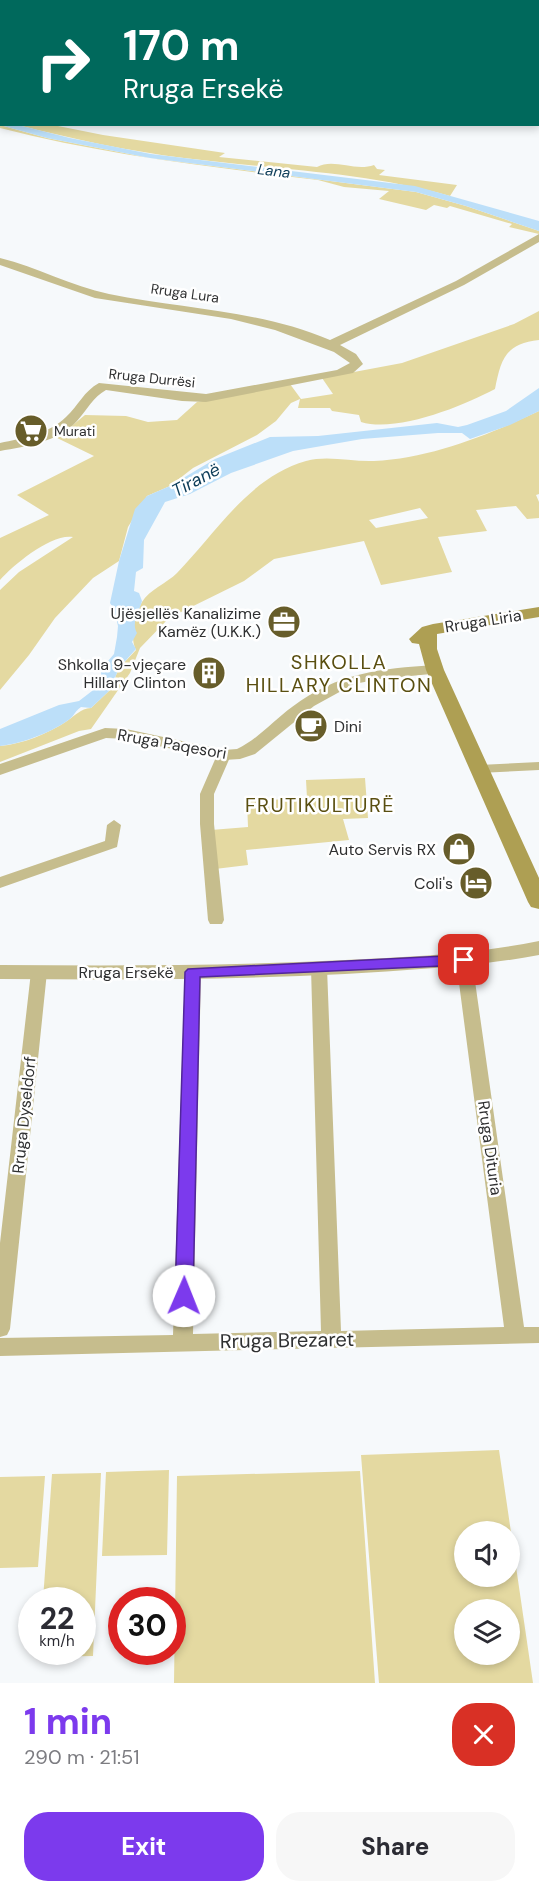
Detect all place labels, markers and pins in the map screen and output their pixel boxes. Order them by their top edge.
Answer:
supermarket icon: Murati [13,413,49,449]
place label: Murati [54,422,95,440]
place label: Ujësjellës Kanalizime Kamëz (U.K.K.) [111,603,261,642]
office icon: Ujësjellës Kanalizime Kamëz (U.K.K.) [266,604,302,640]
place label: Shkolla 9-vjeçare Hillary Clinton [58,654,186,693]
building icon: Shkolla 9-vjeçare Hillary Clinton [191,655,227,691]
cafe icon: Dini [293,708,329,744]
place label: Dini [334,716,362,737]
shop icon: Auto Servis RX [441,831,477,867]
place label: Auto Servis RX [329,839,436,860]
hotel icon: Coli's [458,865,494,901]
place label: Coli's [414,873,453,894]
pin [438,934,489,985]

